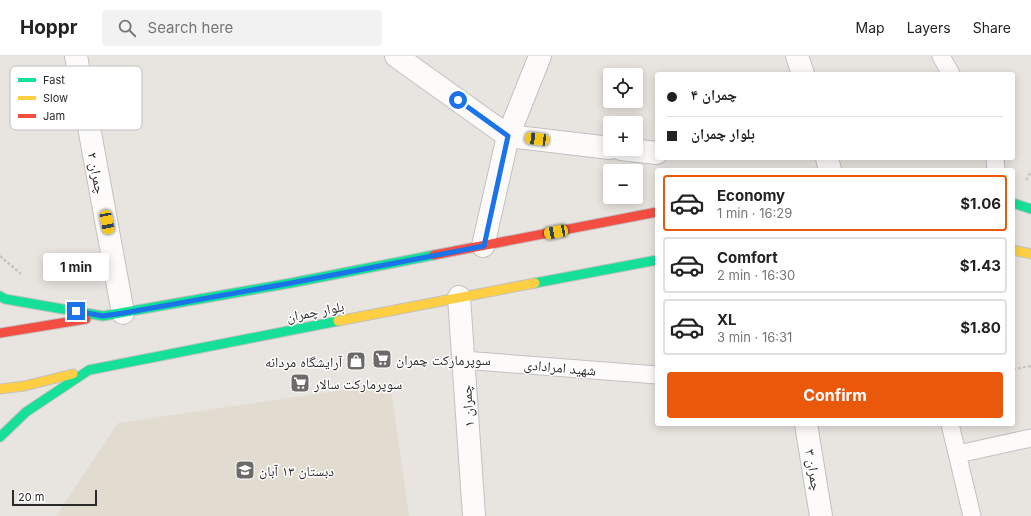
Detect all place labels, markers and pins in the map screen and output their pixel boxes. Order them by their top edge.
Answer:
supermarket icon: سوپرمارکت چمران [371,348,393,370]
shop icon: آرایشگاه مردانه [345,350,367,372]
place label: سوپرمارکت چمران [396,351,491,369]
place label: آرایشگاه مردانه [265,353,342,371]
supermarket icon: سوپرمارکت سالار [289,372,311,394]
place label: سوپرمارکت سالار [313,375,402,393]
school or university icon: دبستان ۱۳ آبان [234,459,256,481]
place label: دبستان ۱۳ آبان [259,462,334,480]

